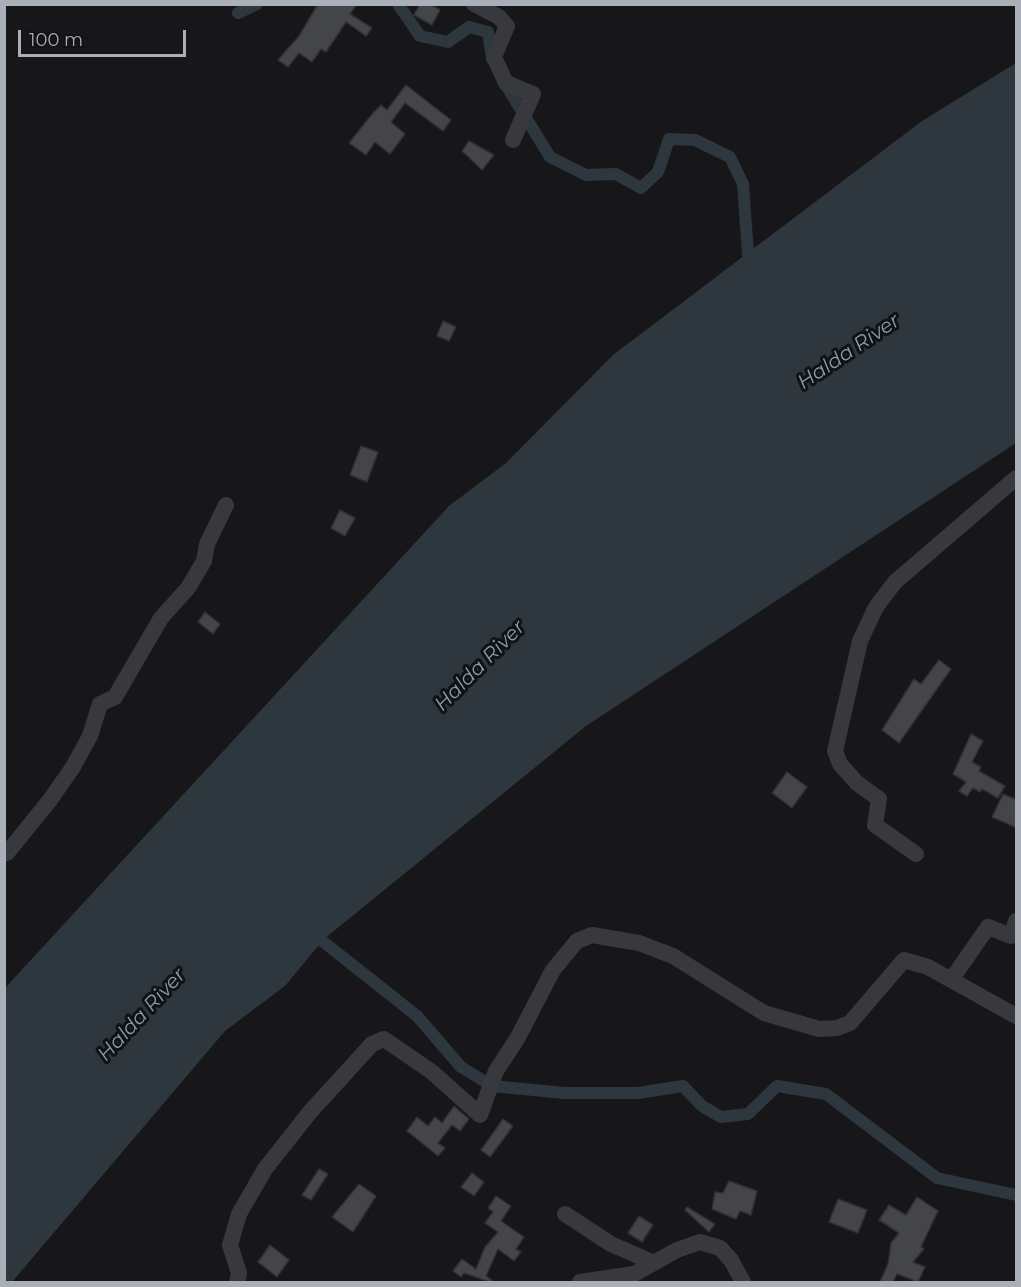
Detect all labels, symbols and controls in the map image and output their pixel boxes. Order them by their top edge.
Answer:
scale bar [21,18,189,56]
text: 100 m [29,29,83,51]
water label: Halda River [793,309,905,395]
water label: Halda River [430,616,530,716]
water label: Halda River [93,964,191,1066]

